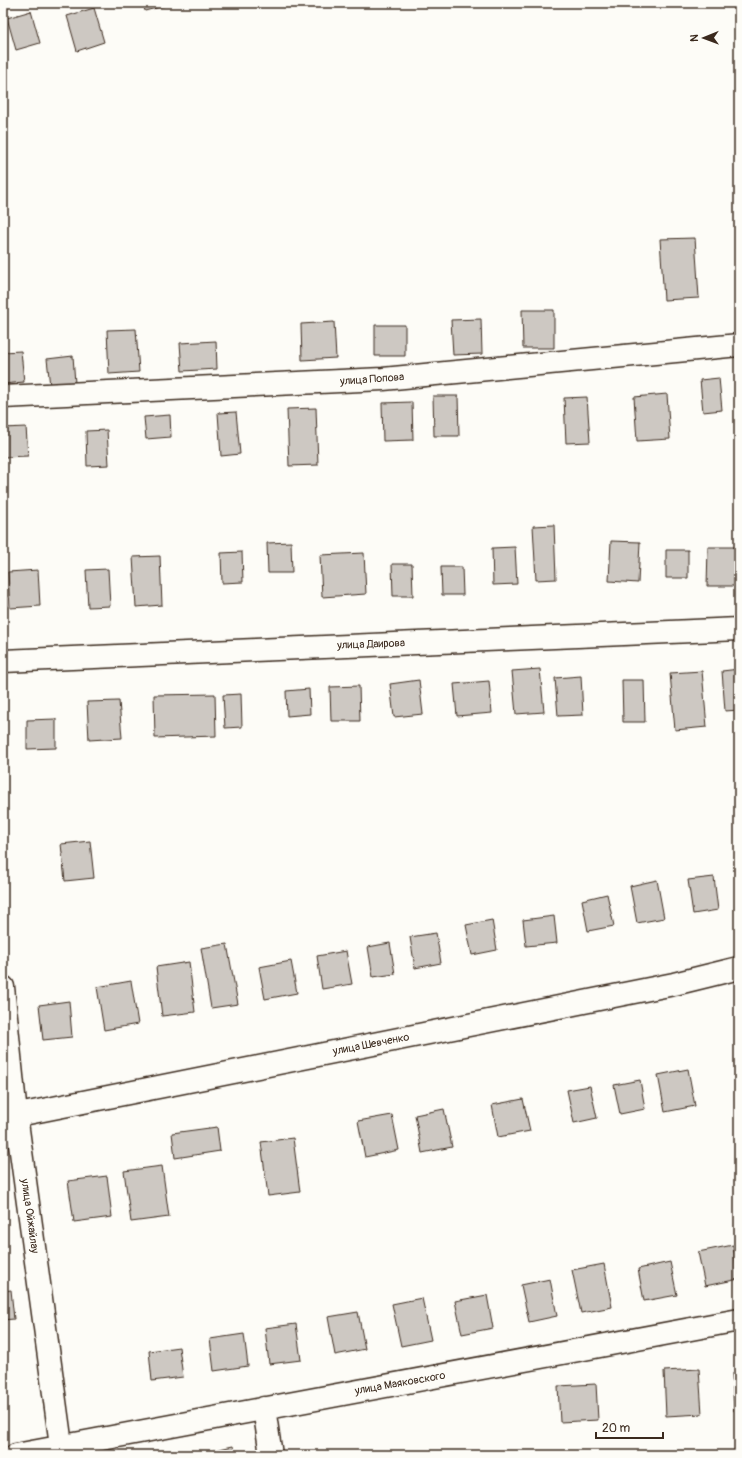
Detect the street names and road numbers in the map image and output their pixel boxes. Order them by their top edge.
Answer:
street label: улица Попова [338,370,405,388]
street label: улица Даирова [336,636,405,652]
street label: улица Шевченко [331,1030,410,1058]
street label: улица Ойжайлау [18,1177,42,1254]
street label: улица Маяковского [353,1369,446,1398]

